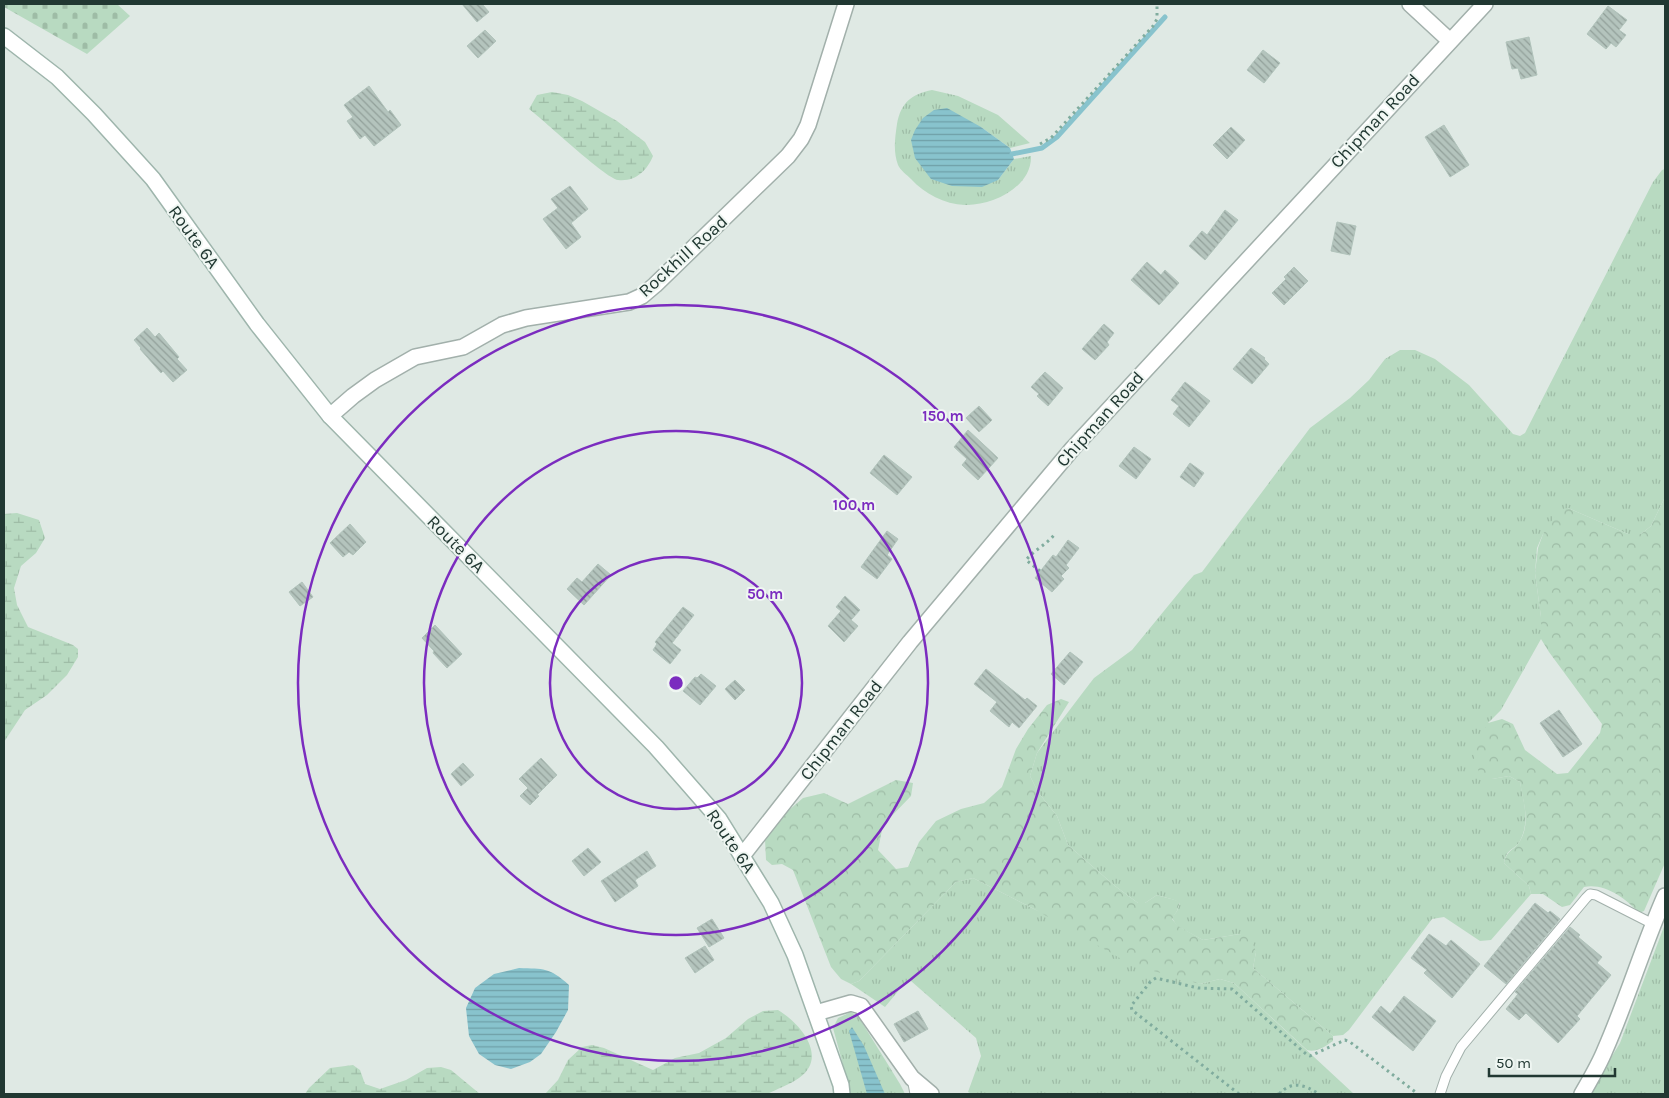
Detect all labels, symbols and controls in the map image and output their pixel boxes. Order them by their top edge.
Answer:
street label: Chipman Road [1326,69,1424,173]
street label: Route 6A [164,201,224,273]
street label: Rockhill Road [634,210,732,302]
street label: Chipman Road [1051,367,1149,471]
text: 150 m [922,407,964,425]
text: 100 m [833,496,875,514]
street label: Route 6A [423,511,489,577]
text: 50 m [747,585,783,603]
centre of rings [667,674,685,692]
street label: Chipman Road [795,676,887,784]
street label: Route 6A [702,805,760,877]
scale bar [1489,1046,1615,1078]
text: 50 m [1496,1054,1531,1072]

